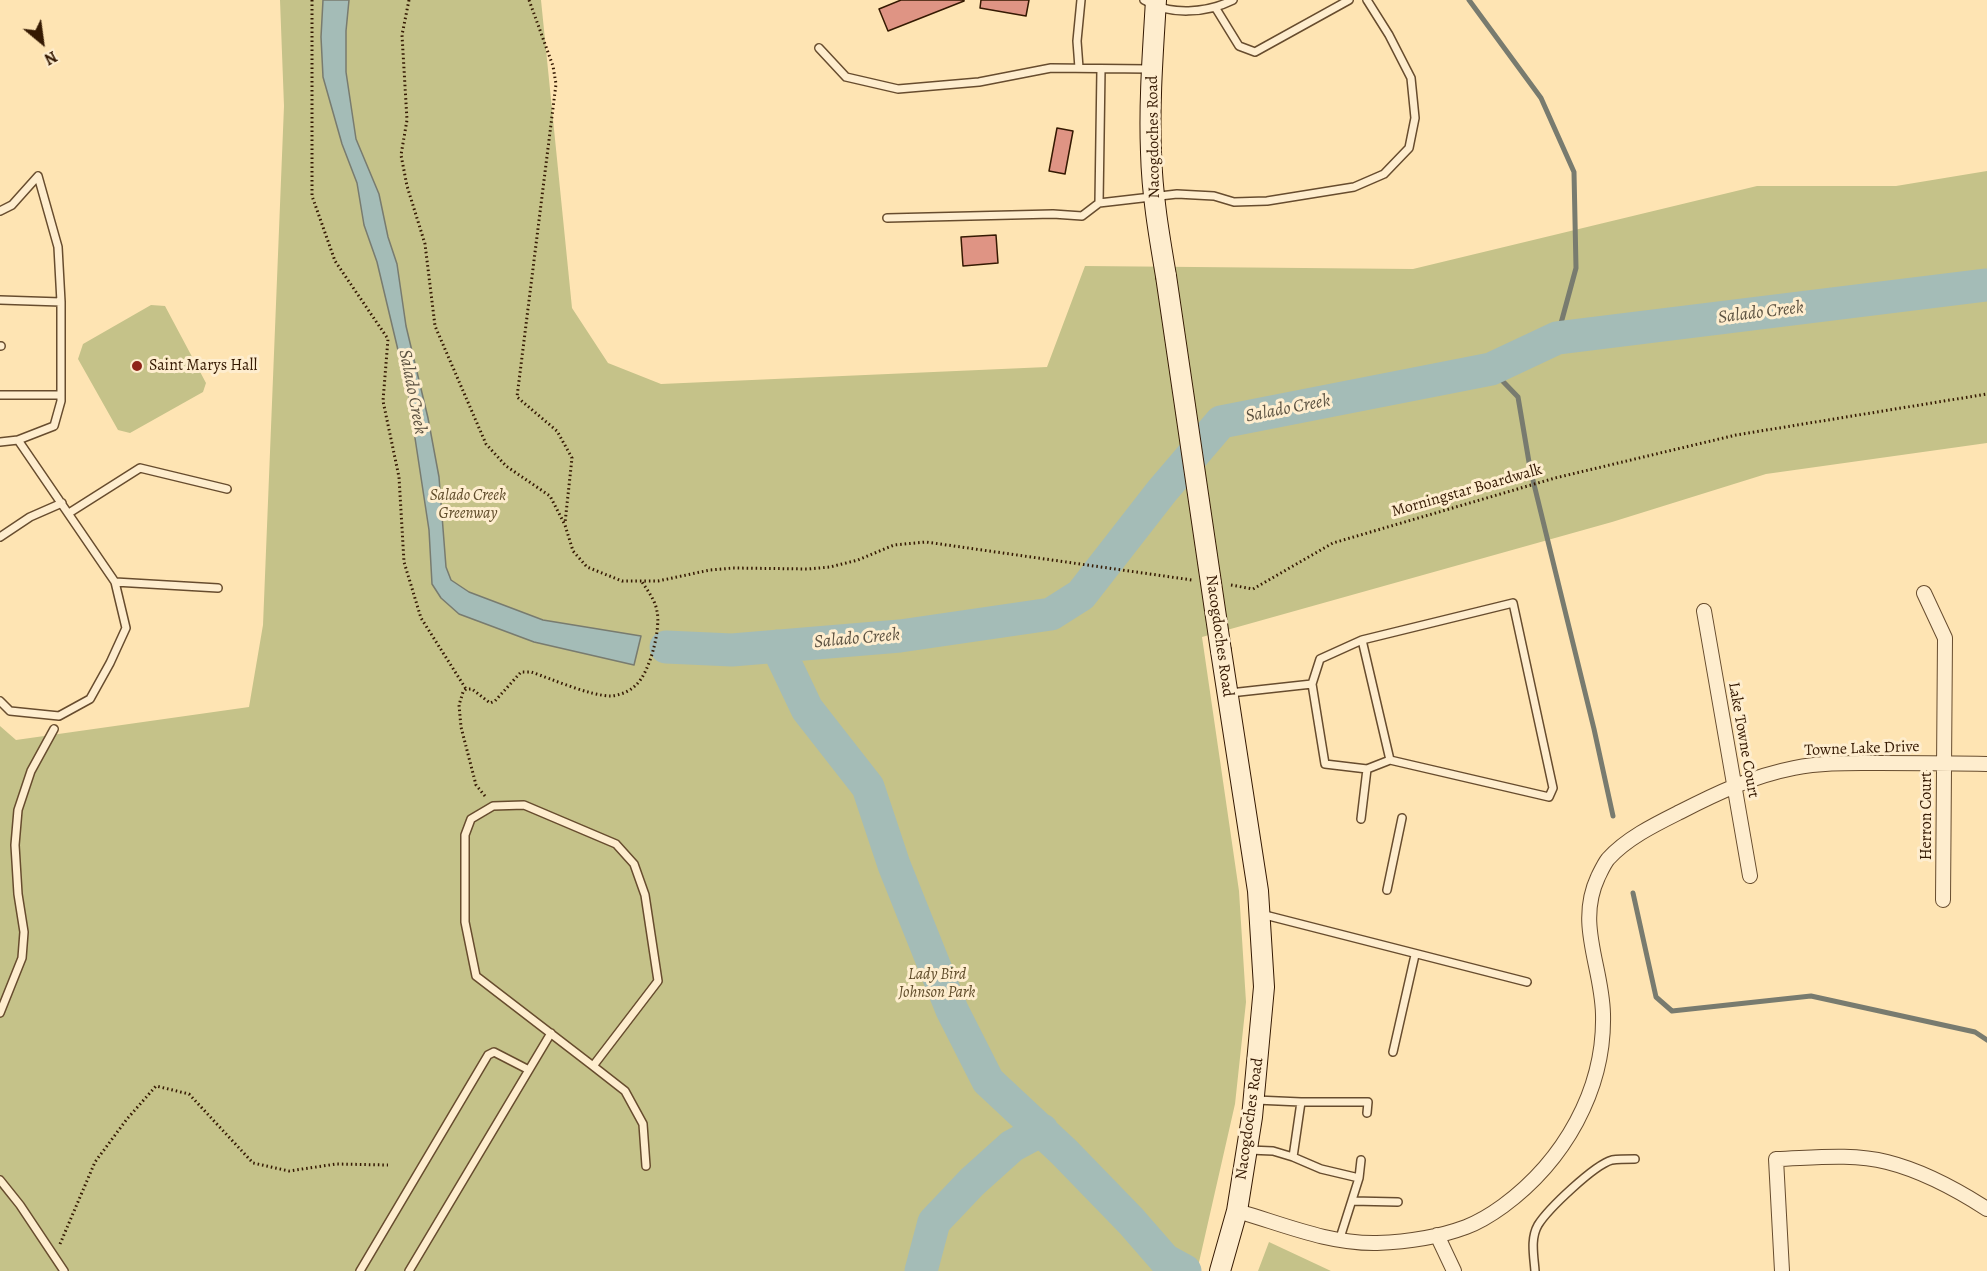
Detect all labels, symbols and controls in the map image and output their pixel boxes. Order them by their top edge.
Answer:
north arrow [12,12,72,72]
text: N [40,45,61,70]
street label: Nacogdoches Road [1143,75,1165,199]
water label: Salado Creek [1717,297,1805,329]
water label: Salado Creek [393,348,431,436]
place label: Saint Marys Hall [149,356,257,376]
marker: Saint Marys Hall [130,359,144,373]
water label: Salado Creek [1244,390,1332,428]
street label: Morningstar Boardwalk [1390,460,1544,522]
park label: Salado Creek Greenway [430,486,506,524]
street label: Nacogdoches Road [1201,574,1237,698]
water label: Salado Creek [813,624,901,654]
street label: Lake Towne Court [1723,681,1763,799]
street label: Towne Lake Drive [1804,737,1920,761]
street label: Herron Court [1917,772,1937,860]
park label: Lady Bird Johnson Park [899,965,975,1003]
street label: Nacogdoches Road [1232,1057,1268,1181]

